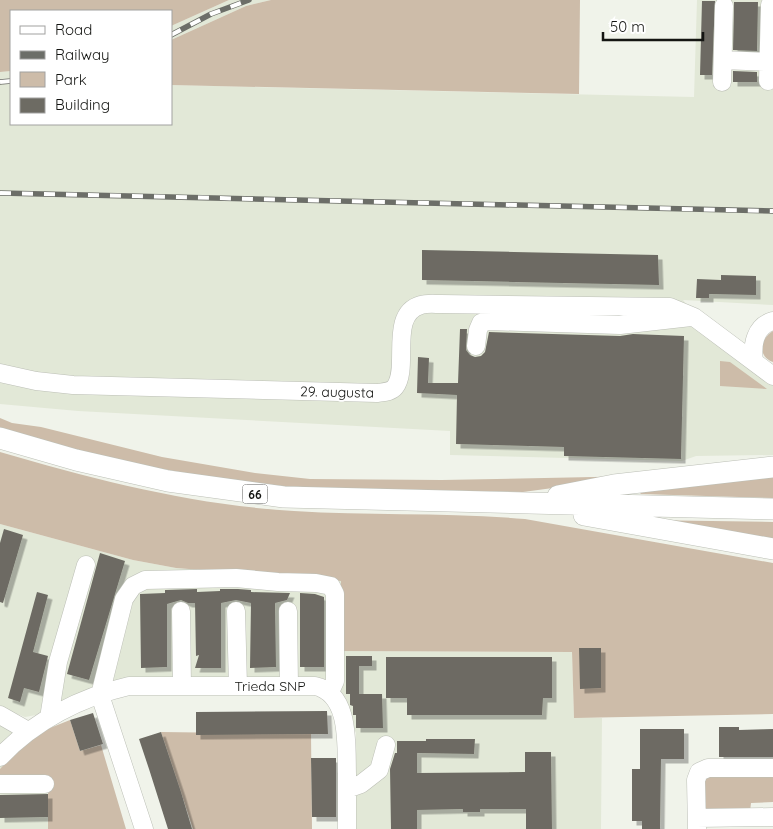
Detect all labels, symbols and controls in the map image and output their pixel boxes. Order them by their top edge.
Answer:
legend [10,10,172,125]
scale bar [603,10,703,42]
text: 50 m [610,17,645,36]
text: Road [55,20,92,39]
text: Railway [55,45,110,64]
text: Park [55,70,87,89]
text: Building [55,95,110,114]
street label: 29. augusta [300,382,374,402]
road number: 66 [242,484,268,504]
street label: Trieda SNP [234,677,306,695]

